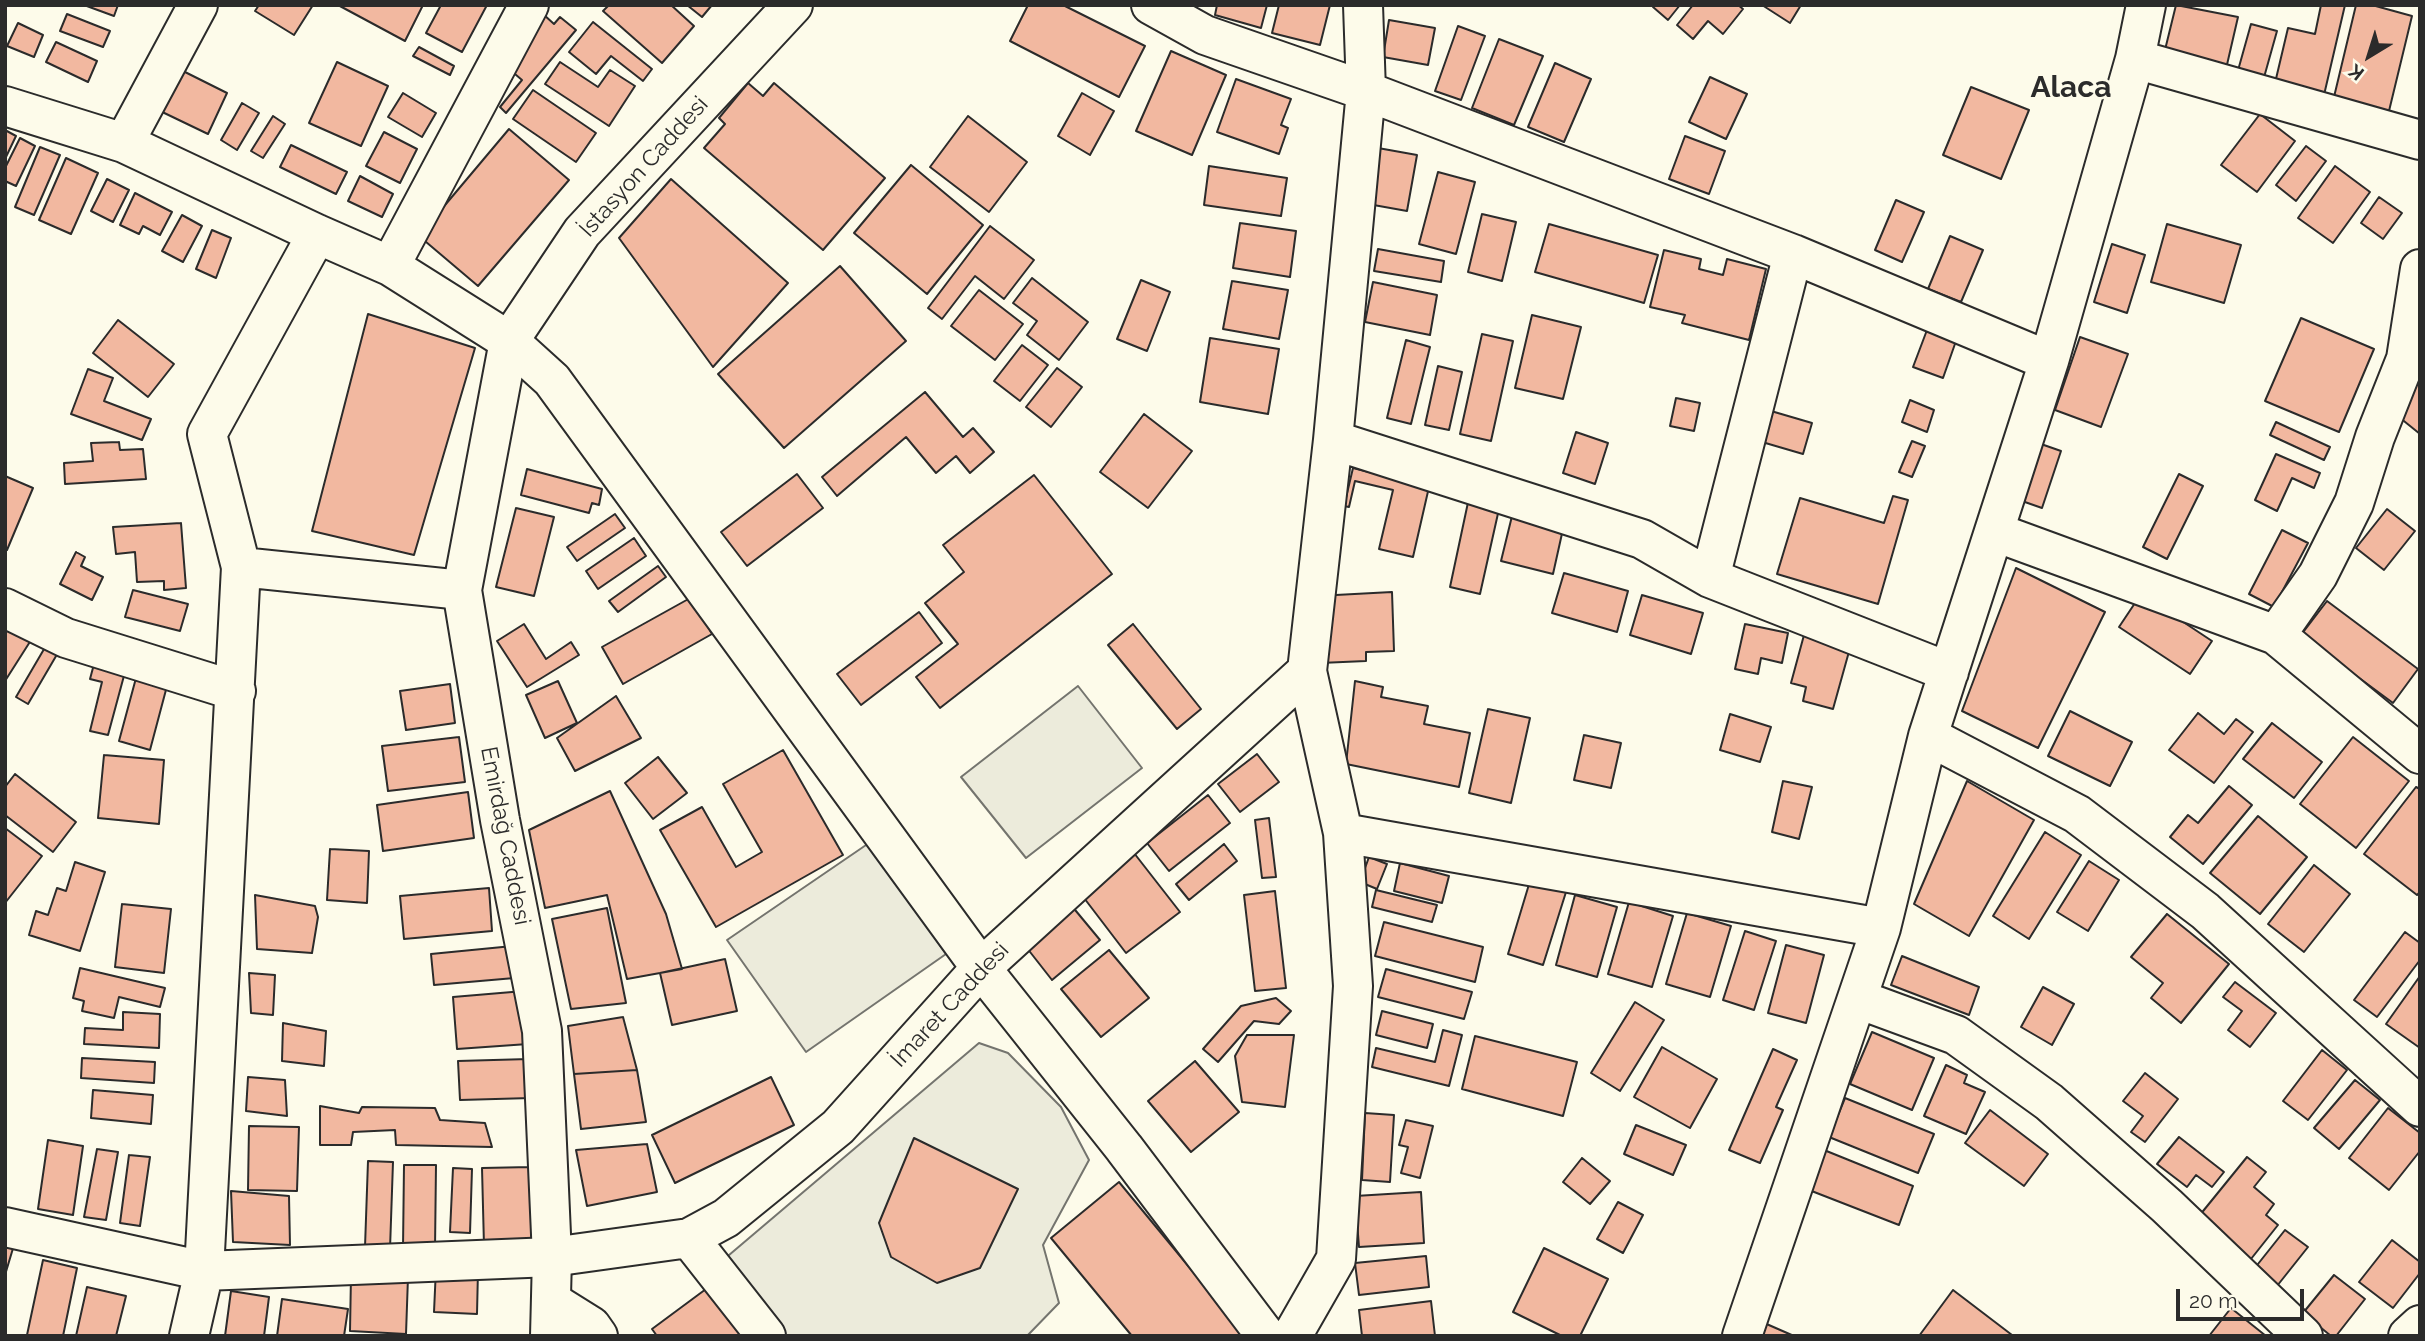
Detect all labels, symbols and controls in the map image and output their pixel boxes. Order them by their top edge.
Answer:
north arrow [2334,21,2404,91]
text: K [2344,60,2368,85]
district label: Alaca [2031,70,2111,106]
street label: İstasyon Caddesi [574,91,714,243]
street label: Emirdağ Caddesi [474,744,536,928]
street label: İmaret Caddesi [885,937,1015,1073]
scale bar [2180,1274,2308,1318]
text: 20 m [2189,1288,2237,1313]

